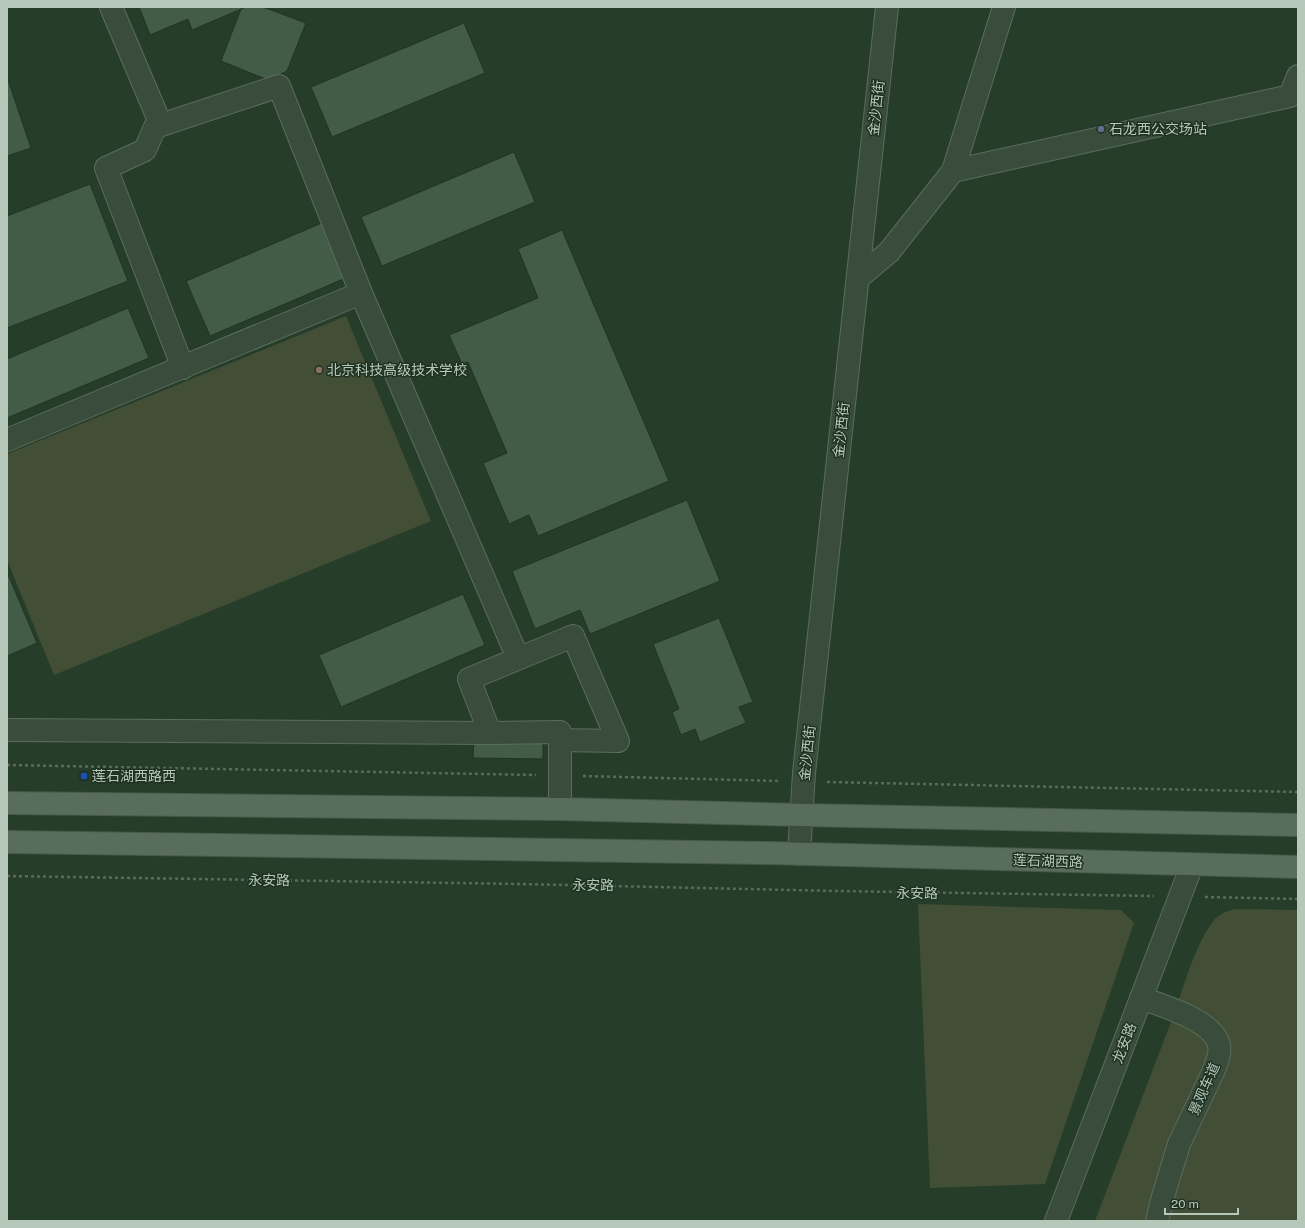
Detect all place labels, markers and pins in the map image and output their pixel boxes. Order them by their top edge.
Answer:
place label: 石龙西公交场站 [1109,121,1207,137]
marker: 石龙西公交场站 [1096,124,1106,134]
place label: 北京科技高级技术学校 [327,362,467,378]
marker: 北京科技高级技术学校 [314,365,324,375]
place label: 莲石湖西路西 [92,768,176,784]
marker: 莲石湖西路西 [79,771,89,781]

